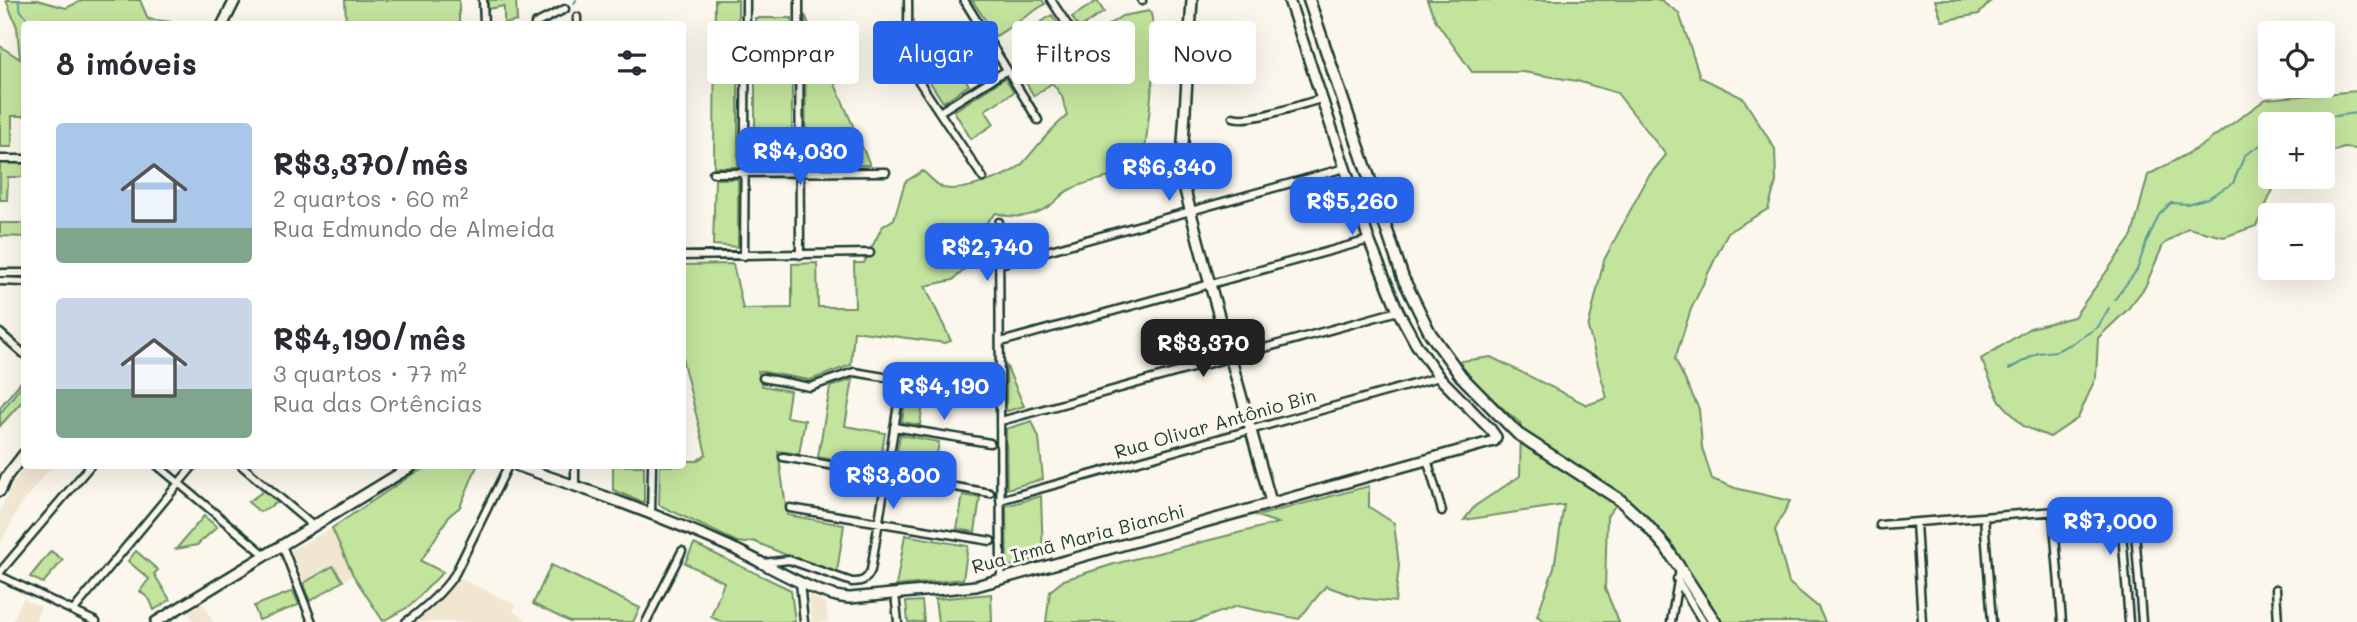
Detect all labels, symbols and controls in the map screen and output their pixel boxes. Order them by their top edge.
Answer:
chip: Comprar [707,21,859,84]
chip: Alugar [873,21,998,84]
chip: Filtros [1012,21,1135,84]
chip: Novo [1149,21,1256,84]
map controls [2258,21,2335,280]
button: locate [2258,21,2335,98]
text: 8 imóveis [56,43,197,83]
icon: filters [613,44,651,82]
button: + [2258,112,2335,189]
pin: R$4,030 [735,128,865,187]
text: R$4,030 [752,135,848,165]
text: R$3,370/mês [273,143,468,183]
pin: R$6,340 [1104,144,1234,203]
icon: home [112,151,196,235]
text: R$6,340 [1122,151,1216,181]
pin: R$5,260 [1287,177,1417,237]
text: 2 quartos · 60 m² [273,183,469,213]
text: R$5,260 [1306,185,1398,215]
button: − [2258,203,2335,280]
text: Rua Edmundo de Almeida [273,213,555,243]
pin: R$2,740 [922,224,1052,283]
text: R$2,740 [941,231,1033,261]
text: R$4,190/mês [273,318,466,358]
pin: R$3,370 [1138,320,1268,379]
icon: home [112,326,196,410]
text: R$3,370 [1157,327,1249,357]
text: 3 quartos · 77 m² [273,358,467,388]
pin: R$4,190 [879,362,1009,422]
text: R$4,190 [899,370,989,400]
street label: Rua Olivar Antônio Bin [1111,382,1319,464]
text: Rua das Ortências [273,388,482,418]
pin: R$3,800 [828,452,958,511]
text: R$3,800 [846,459,940,489]
street label: Rua Irmã Maria Bianchi [969,498,1187,578]
pin: R$7,000 [2045,498,2175,557]
text: R$7,000 [2063,505,2157,535]

